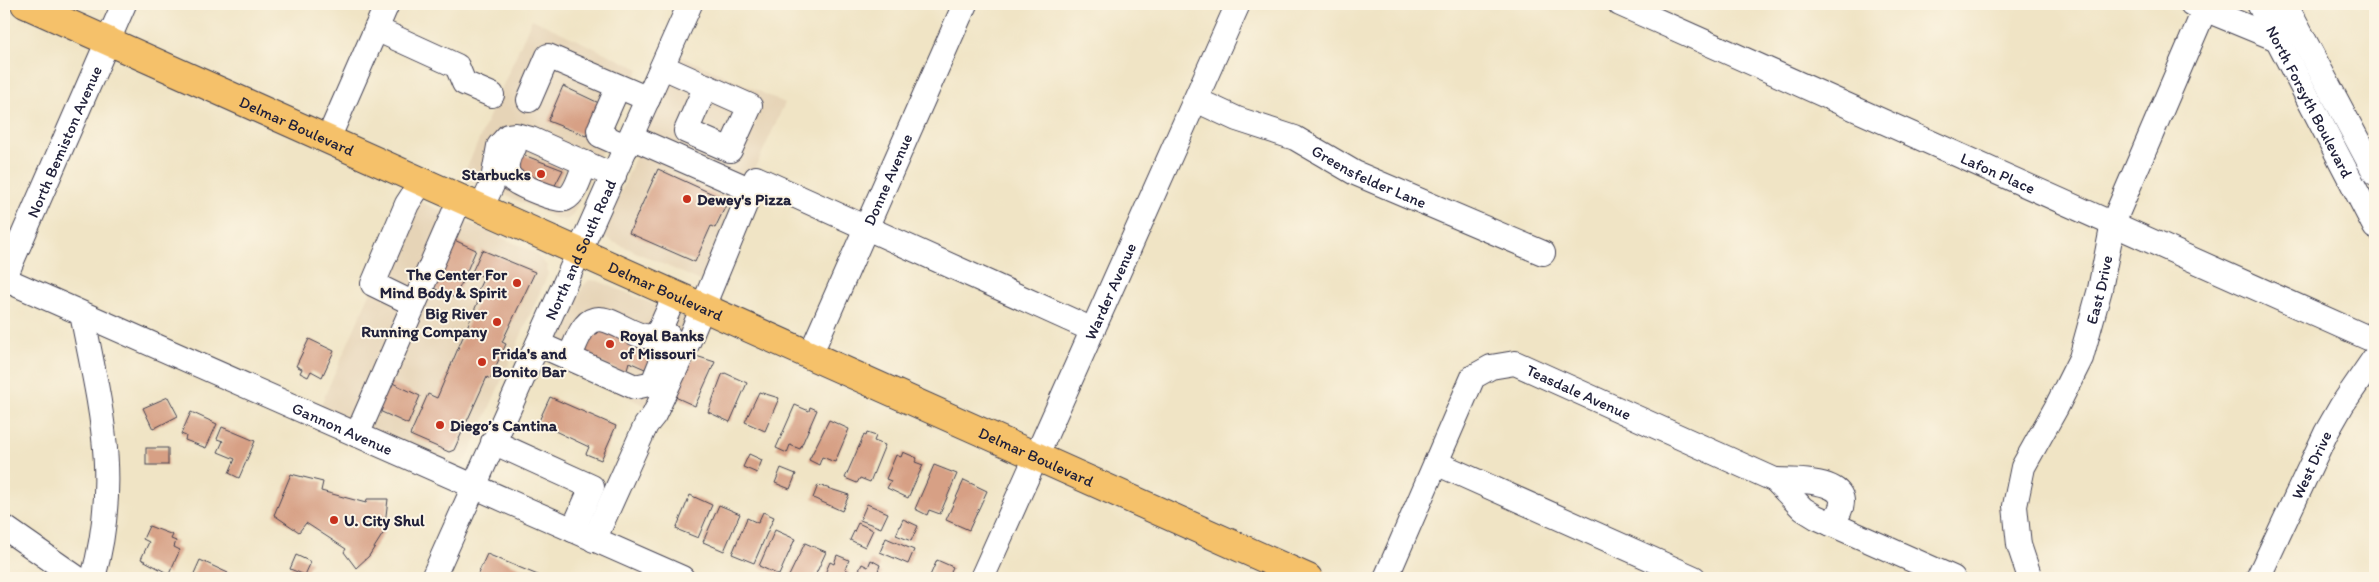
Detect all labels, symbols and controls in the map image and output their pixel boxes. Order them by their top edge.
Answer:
street label: North Forsyth Boulevard [2262,23,2357,181]
street label: North Bemiston Avenue [23,63,106,221]
street label: Delmar Boulevard [236,92,357,160]
street label: Donne Avenue [859,131,917,228]
street label: Greensfelder Lane [1308,141,1430,212]
street label: Lafon Place [1958,148,2038,198]
place label: Starbucks [462,165,531,184]
marker: Starbucks [535,168,547,180]
street label: North and South Road [541,176,620,323]
place label: Dewey's Pizza [697,190,792,210]
marker: Dewey's Pizza [681,193,693,205]
street label: Warder Avenue [1080,240,1140,343]
street label: East Drive [2082,253,2116,326]
street label: Delmar Boulevard [605,257,726,325]
place label: The Center For Mind Body & Spirit [380,265,508,303]
marker: The Center For Mind Body & Spirit [511,277,523,289]
place label: Big River Running Company [361,304,488,342]
marker: Big River Running Company [491,316,503,328]
place label: Royal Banks of Missouri [620,326,704,363]
marker: Royal Banks of Missouri [604,338,616,350]
place label: Frida's and Bonito Bar [492,344,567,381]
marker: Frida's and Bonito Bar [476,356,488,368]
street label: Teasdale Avenue [1523,360,1634,424]
street label: Gannon Avenue [289,398,396,459]
place label: Diego’s Cantina [450,416,558,436]
marker: Diego’s Cantina [434,419,446,431]
street label: Delmar Boulevard [976,423,1097,491]
street label: West Drive [2287,428,2336,502]
place label: U. City Shul [344,511,425,531]
marker: U. City Shul [328,514,340,526]

